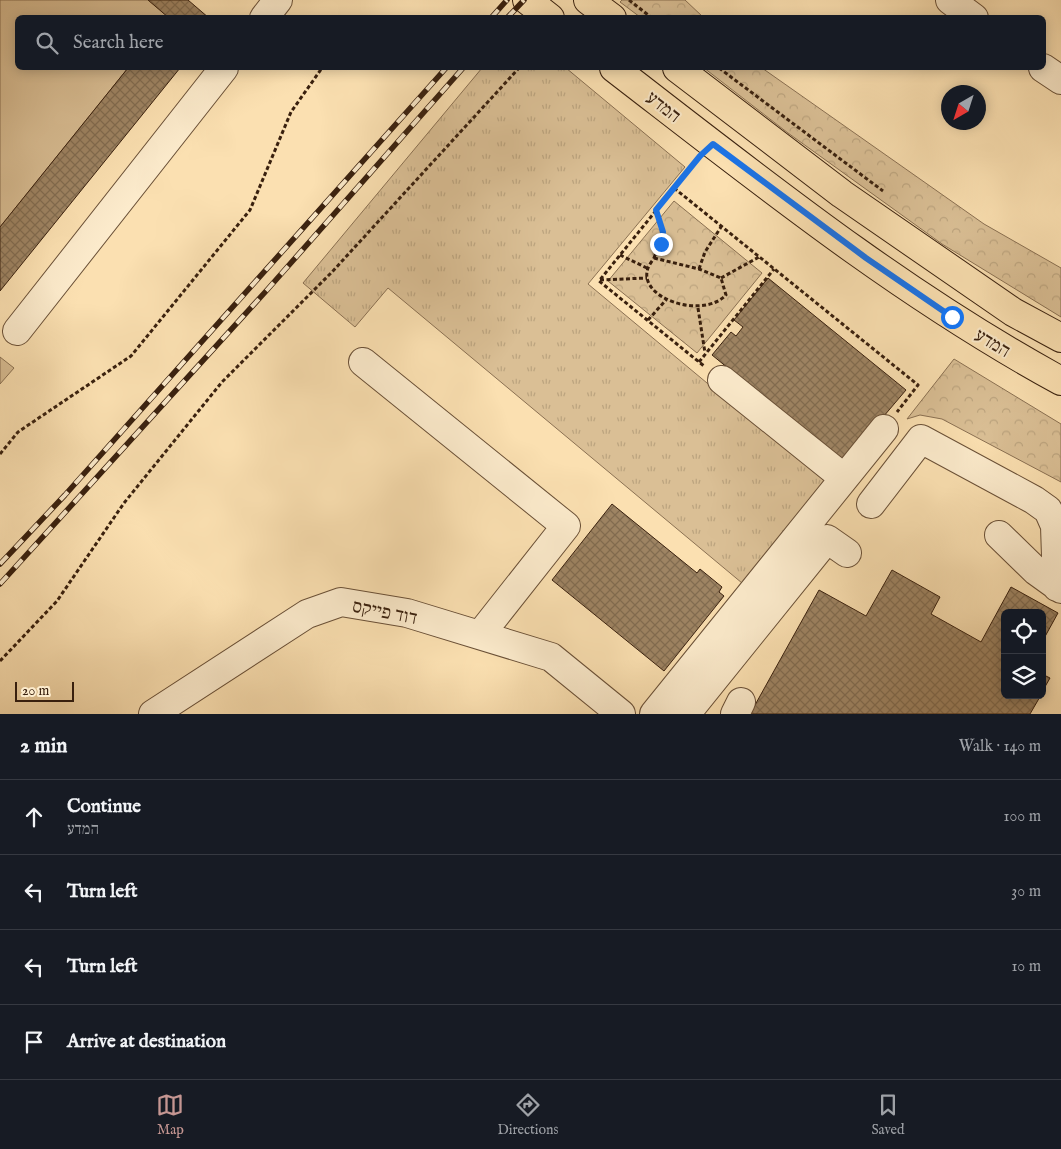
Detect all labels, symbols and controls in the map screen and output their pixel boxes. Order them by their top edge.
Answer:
search box [15,15,1046,70]
icon: search [33,29,61,57]
text: Search here [73,31,164,55]
north arrow [941,85,986,130]
street label: המדע [640,86,685,129]
route end [650,233,673,256]
route start [941,306,964,329]
street label: המדע [970,324,1014,364]
street label: דוד פייקס [350,595,419,631]
map controls [1001,609,1046,699]
button: locate [1001,609,1046,654]
button: layers [1001,654,1046,699]
scale bar [15,679,74,702]
text: 20 m [22,682,49,700]
text: 2 min [20,733,67,760]
text: Walk · 140 m [959,737,1041,757]
text: Continue [67,795,141,819]
icon: ahead [20,803,48,831]
text: 100 m [1004,807,1041,827]
text: המדע [67,820,99,840]
icon: left [20,878,48,906]
text: Turn left [67,880,138,904]
text: 30 m [1011,882,1041,902]
icon: left [20,953,48,981]
text: Turn left [67,955,138,979]
text: 10 m [1011,957,1041,977]
icon: arrive [20,1028,48,1056]
text: Arrive at destination [67,1030,226,1054]
tab: Map [156,1091,184,1139]
tab: Directions [497,1091,558,1139]
tab: Saved [871,1091,904,1139]

